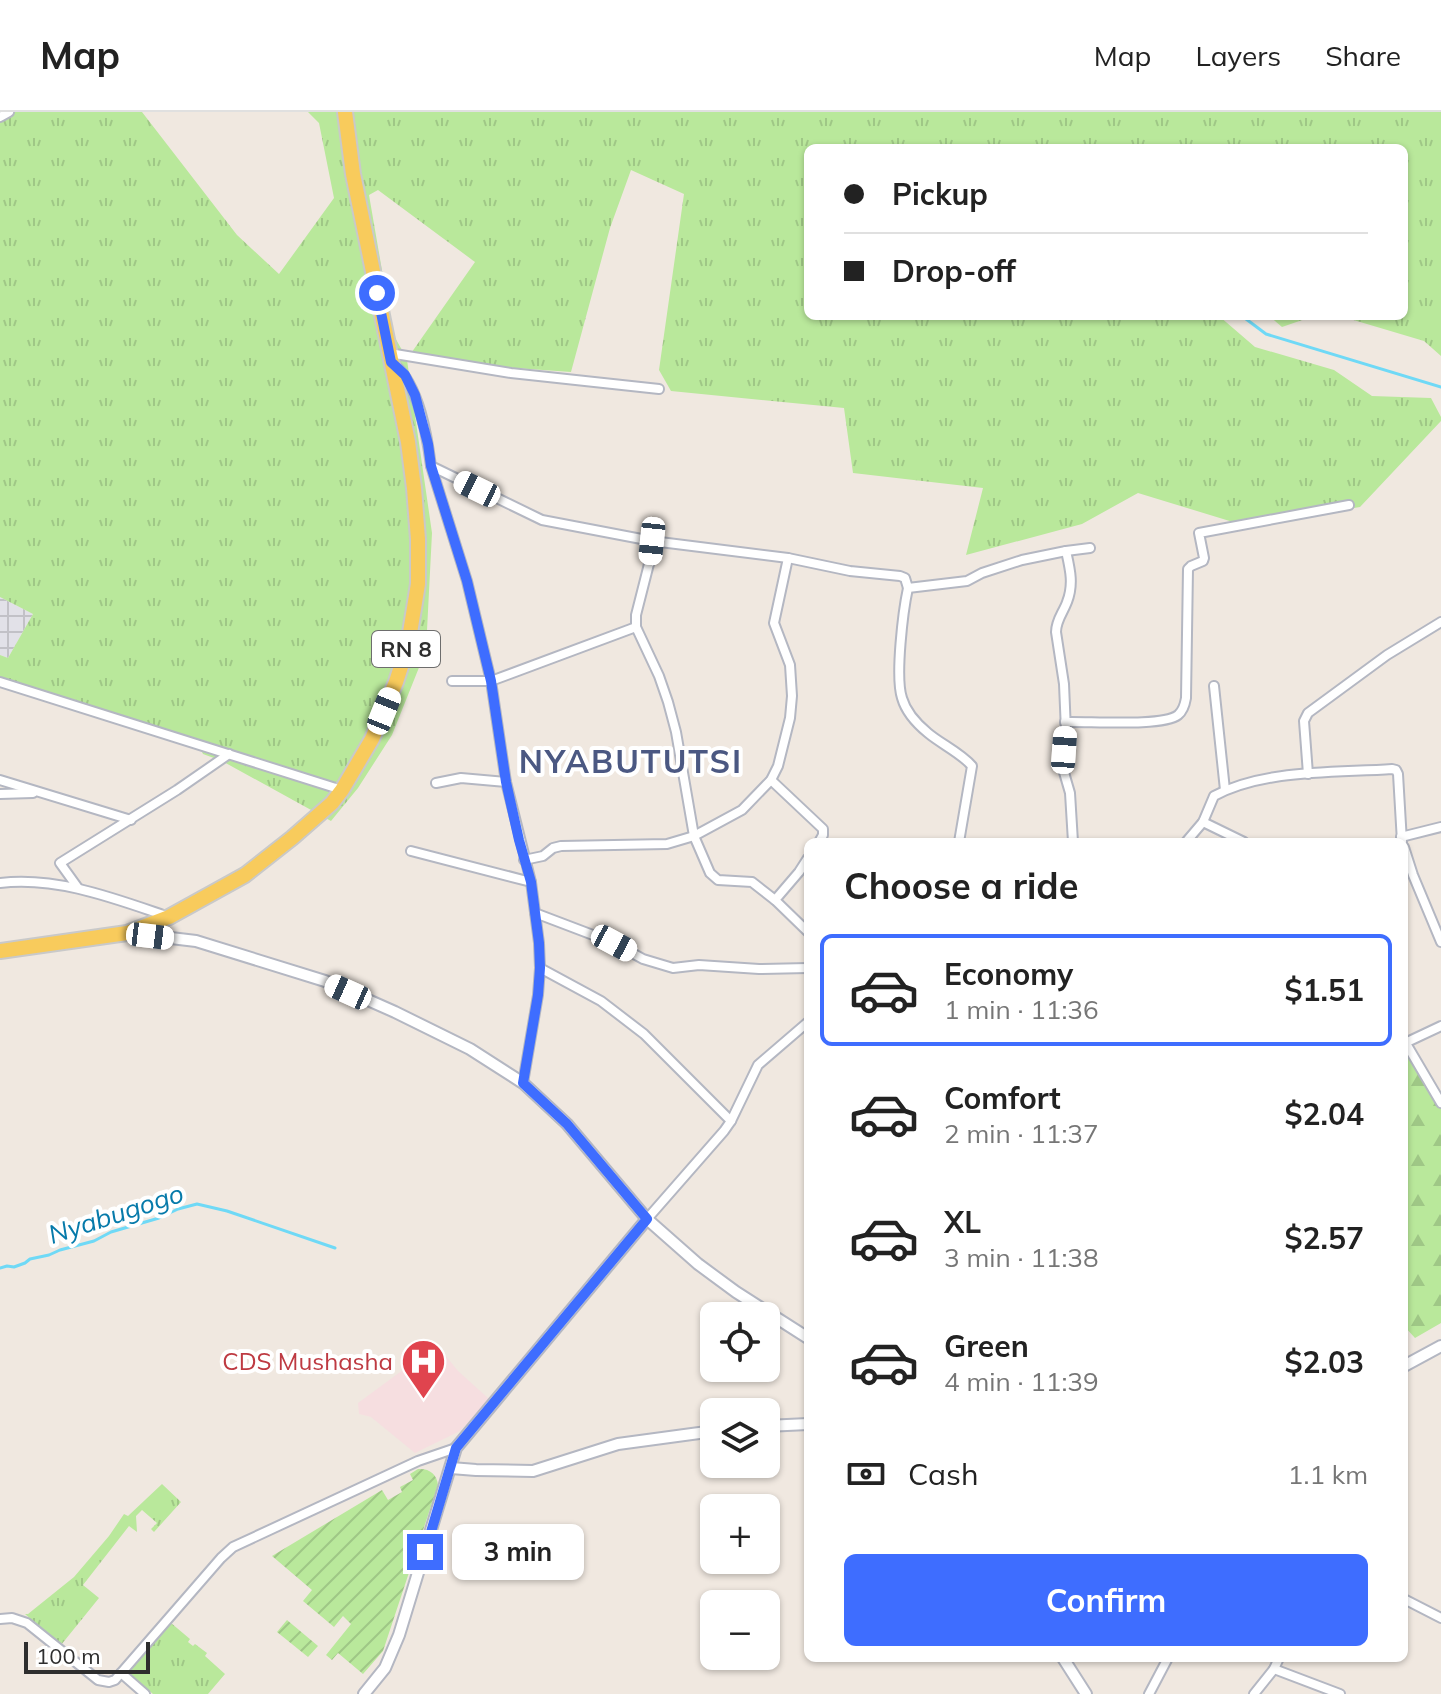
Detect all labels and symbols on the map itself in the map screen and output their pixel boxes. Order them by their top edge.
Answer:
route start [359,275,395,311]
car [450,468,504,510]
car [638,516,666,566]
road number: RN 8 [372,631,440,667]
car [364,684,404,738]
car [1050,725,1078,775]
district label: NYABUTUTSI [519,741,743,781]
car [125,921,175,951]
car [587,921,641,965]
car [321,971,375,1013]
water label: Nyabugogo [44,1176,188,1251]
hospital icon: CDS Mushasha [400,1338,448,1401]
place label: CDS Mushasha [222,1346,393,1376]
callout: 3 min [453,1524,585,1580]
route end [407,1534,443,1570]
scale bar [24,1638,150,1674]

